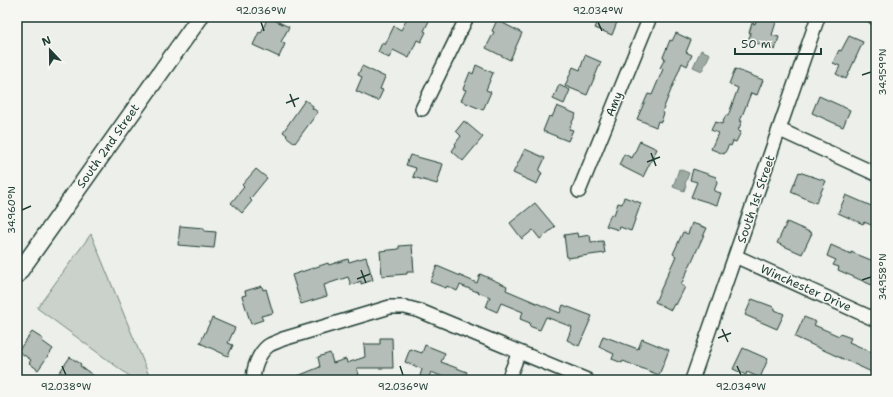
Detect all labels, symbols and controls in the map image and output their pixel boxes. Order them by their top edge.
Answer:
text: 92.036°W [236,4,287,17]
text: 92.034°W [573,4,624,17]
north arrow [30,30,70,70]
scale bar [735,30,821,56]
text: N [40,32,54,50]
text: 50 m [741,36,771,52]
text: 34.959°N [876,49,889,95]
street label: Amy [602,89,626,119]
street label: South 2nd Street [73,101,143,191]
street label: South 1st Street [733,153,779,245]
text: 34.960°N [5,186,18,234]
text: 34.958°N [876,253,889,301]
street label: Winchester Drive [758,261,854,315]
text: 92.038°W [41,380,92,393]
text: 92.036°W [378,380,429,393]
text: 92.034°W [716,380,767,393]

